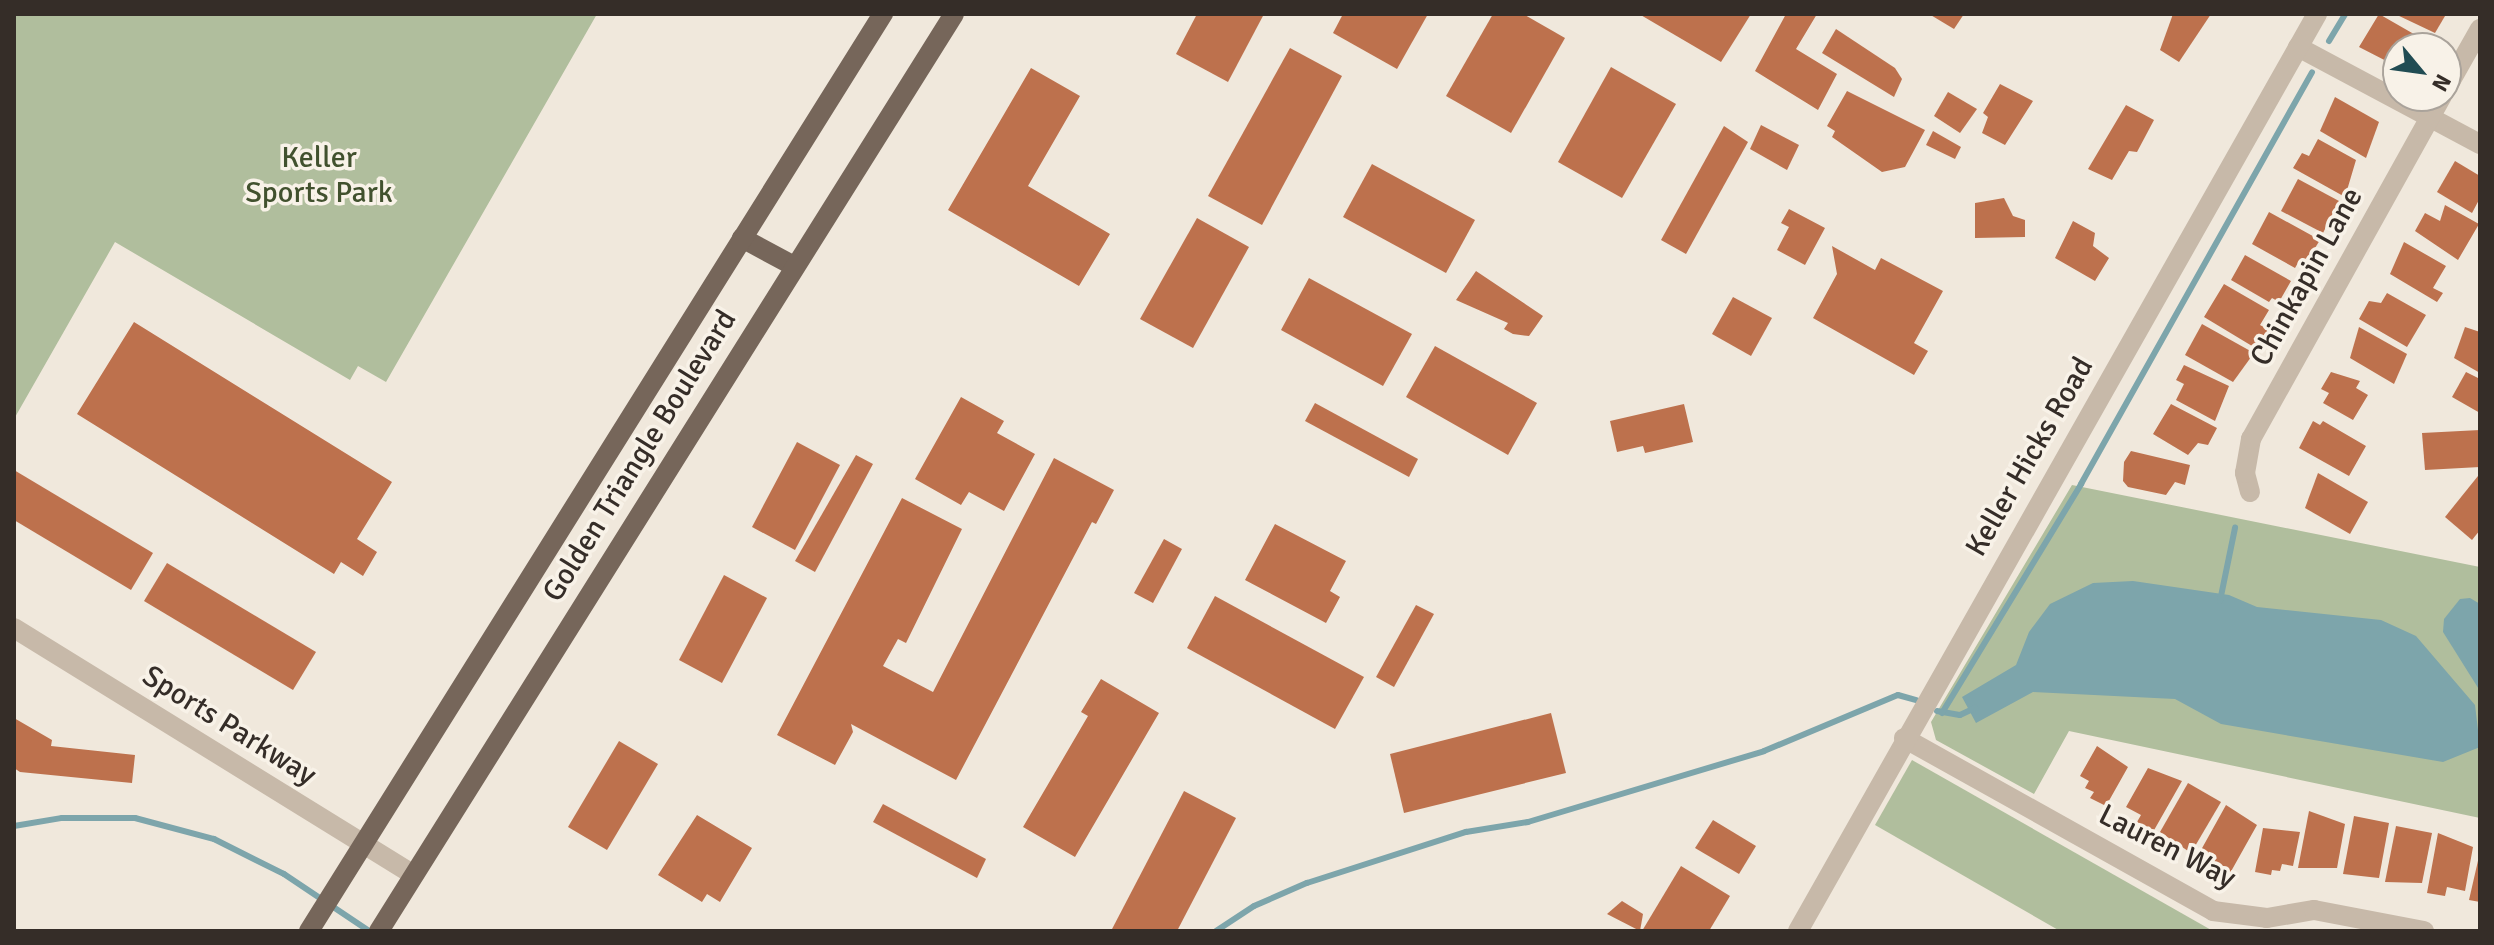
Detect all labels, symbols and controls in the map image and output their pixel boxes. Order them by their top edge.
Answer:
north arrow [2382,32,2462,112]
text: N [2426,70,2457,96]
park label: Keller Sports Park [245,140,393,210]
street label: Chinkapin Lane [2243,182,2371,372]
street label: Golden Triangle Boulevard [536,304,744,608]
street label: Keller Hicks Road [1959,351,2101,563]
street label: Sports Parkway [136,658,322,794]
street label: Lauren Way [2093,797,2241,897]

